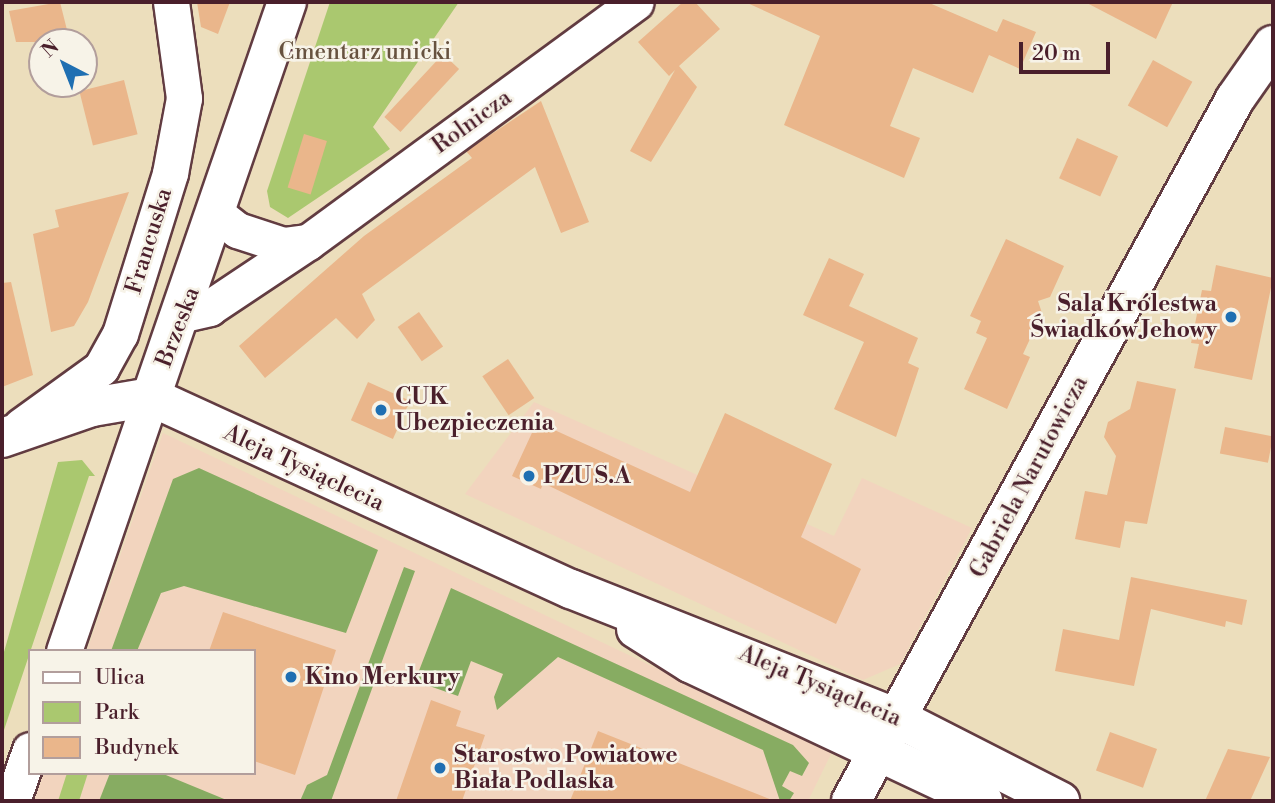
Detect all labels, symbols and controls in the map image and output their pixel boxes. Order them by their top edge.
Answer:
north arrow [28,28,98,98]
scale bar [1023,28,1114,72]
text: N [37,35,64,63]
park label: Cmentarz unicki [279,38,451,66]
text: 20 m [1032,41,1081,67]
street label: Rolnicza [427,84,517,160]
street label: Francuska [120,185,178,297]
street label: Brzeska [150,283,206,371]
place label: Sala Królestwa Świadków Jehowy [1031,290,1217,344]
marker: Sala Królestwa Świadków Jehowy [1223,309,1239,325]
street label: Gabriela Narutowicza [964,371,1094,583]
place label: CUK Ubezpieczenia [395,383,554,437]
marker: CUK Ubezpieczenia [373,402,389,418]
street label: Aleja Tysiąclecia [220,419,388,517]
place label: PZU S.A [543,462,631,490]
marker: PZU S.A [521,468,537,484]
street label: Aleja Tysiąclecia [735,639,905,733]
legend [28,649,256,775]
place label: Kino Merkury [305,663,460,691]
text: Ulica [95,665,145,691]
marker: Kino Merkury [283,669,299,685]
text: Park [95,700,139,726]
text: Budynek [95,735,178,761]
place label: Starostwo Powiatowe Biała Podlaska [454,741,678,795]
marker: Starostwo Powiatowe Biała Podlaska [432,760,448,776]

